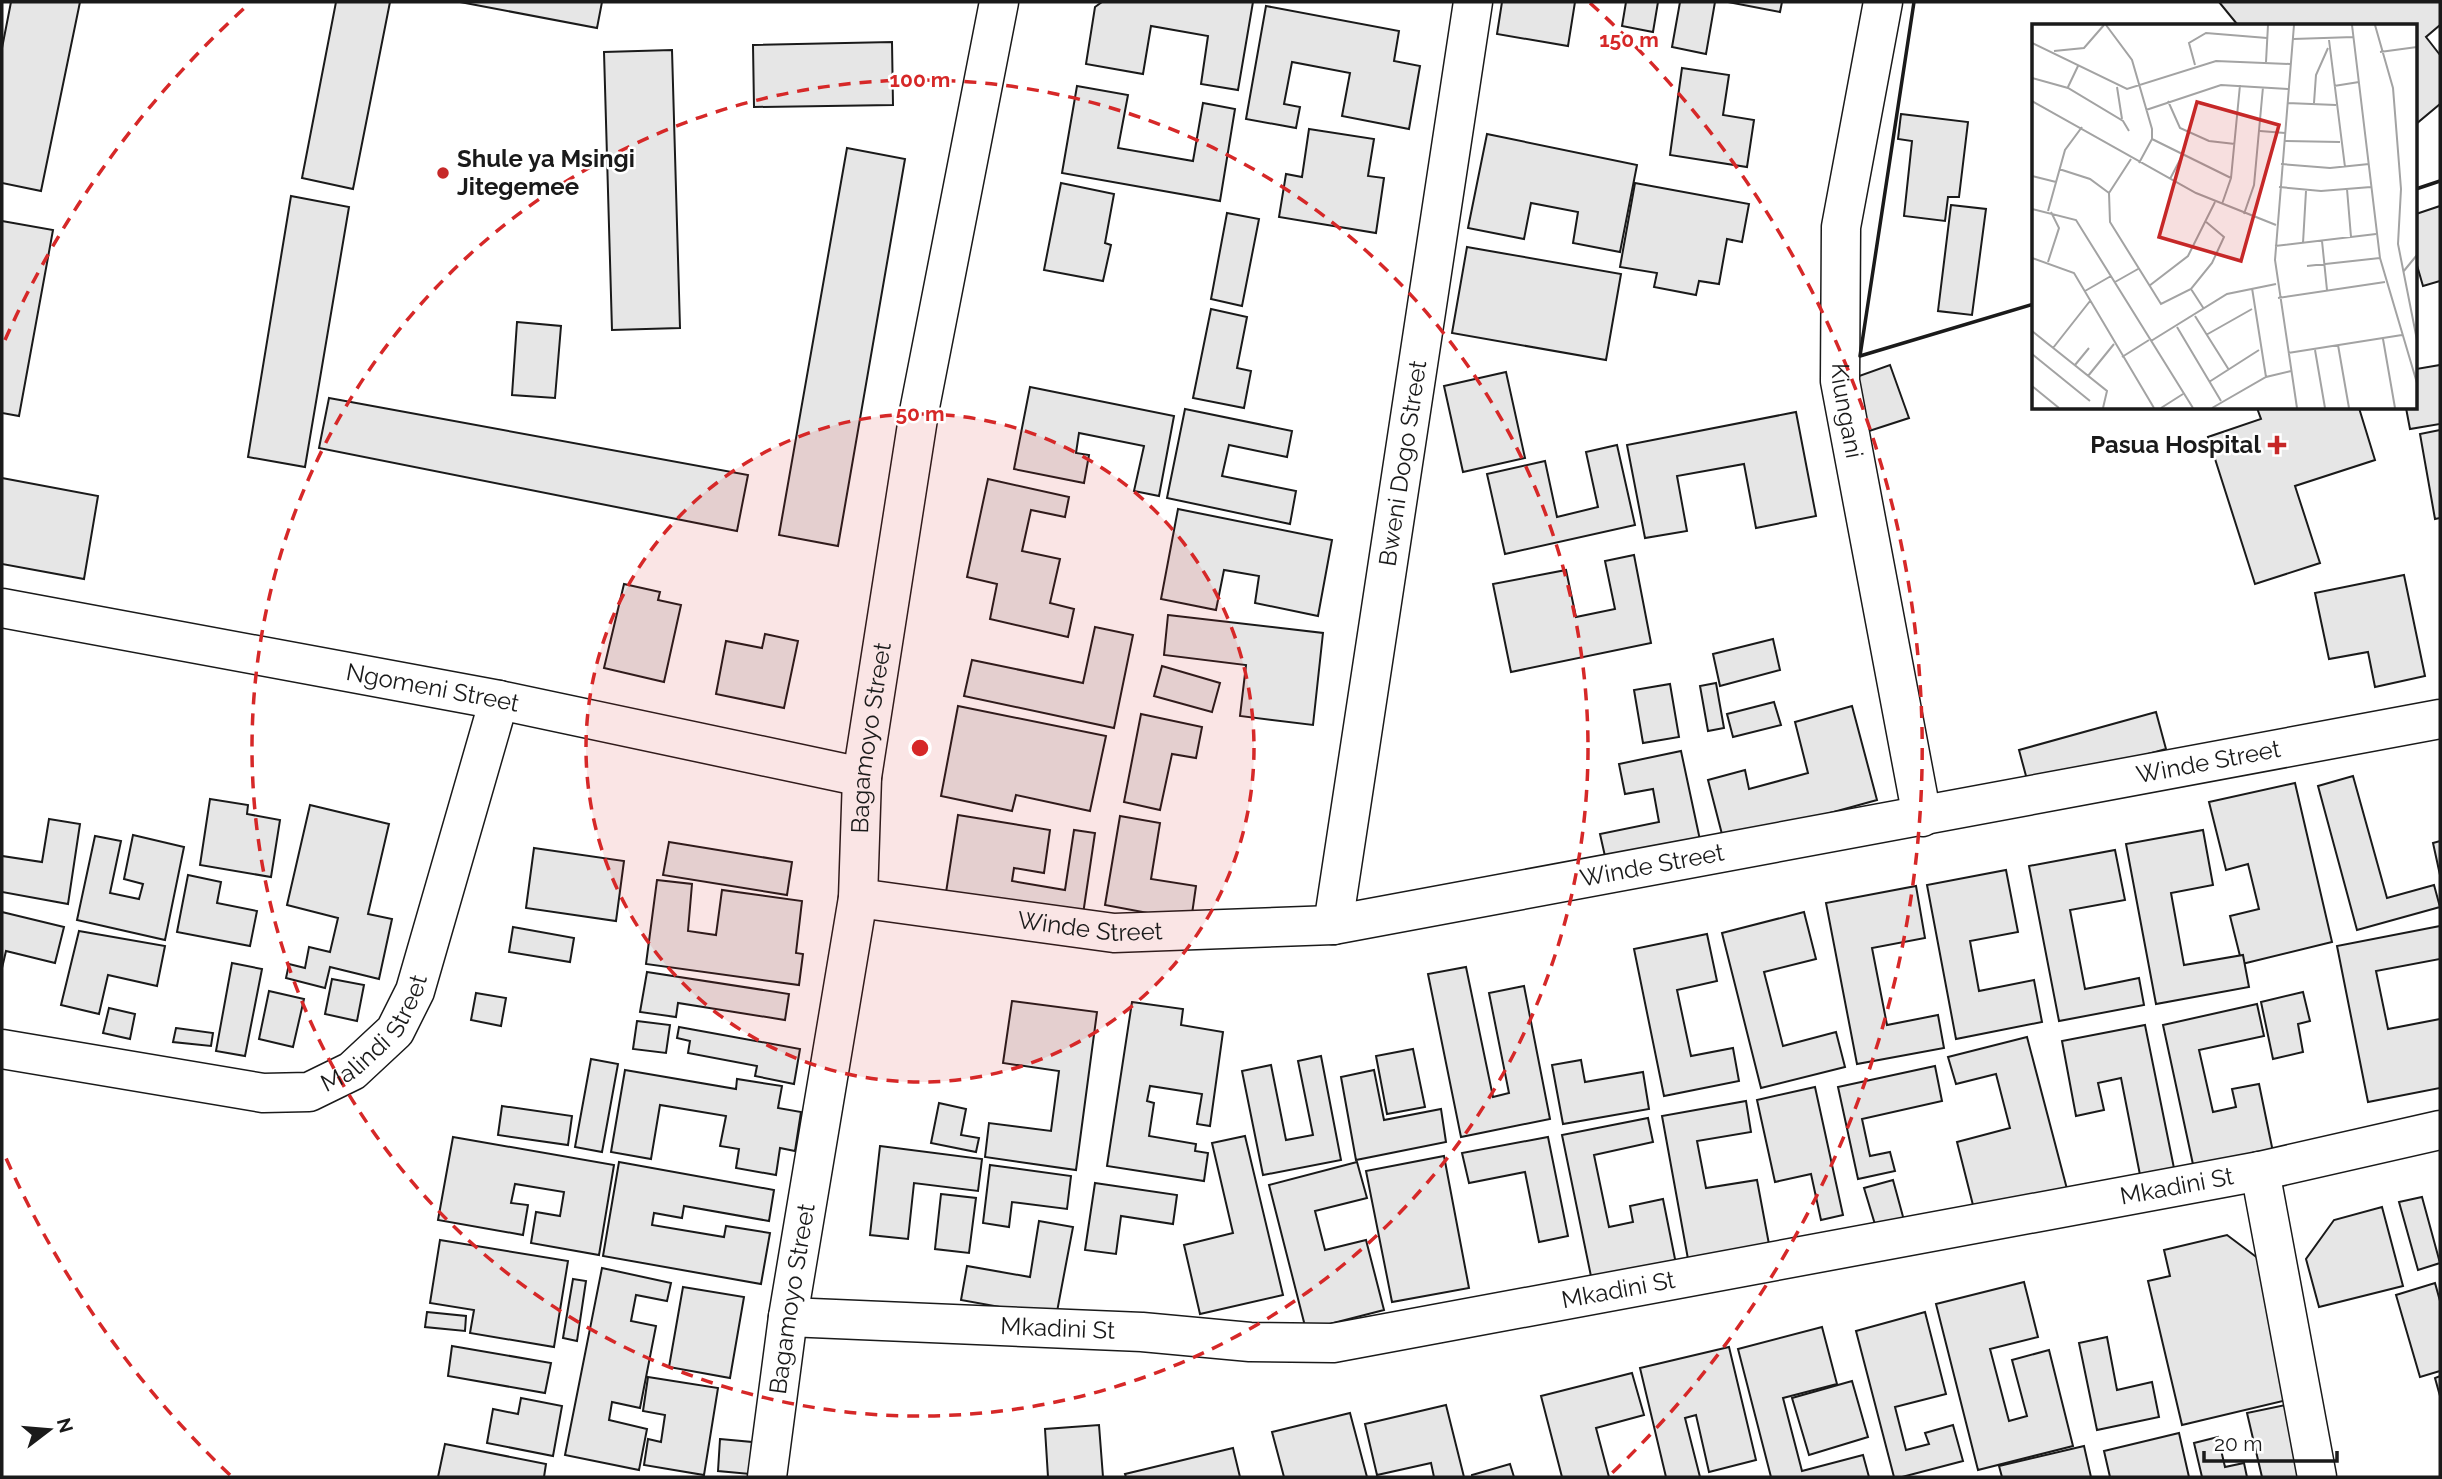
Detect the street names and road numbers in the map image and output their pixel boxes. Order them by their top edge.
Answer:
street label: Bweni Dogo Street [1373,358,1432,568]
street label: Kiungani [1826,363,1869,460]
street label: Bagamoyo Street [845,640,897,834]
street label: Ngomeni Street [344,657,522,718]
street label: Winde Street [2134,734,2283,789]
street label: Winde Street [1577,838,1726,893]
street label: Winde Street [1016,905,1163,947]
street label: Malindi Street [316,971,433,1098]
street label: Mkadini St [2118,1161,2236,1211]
street label: Bagamoyo Street [763,1201,821,1396]
street label: Mkadini St [1559,1265,1677,1314]
street label: Mkadini St [1000,1311,1116,1345]

